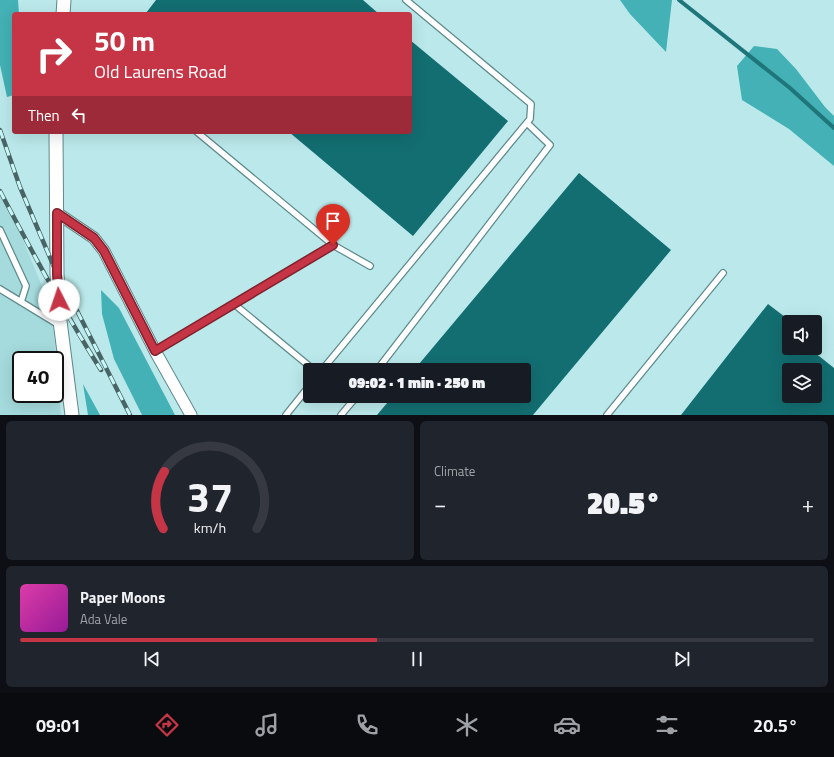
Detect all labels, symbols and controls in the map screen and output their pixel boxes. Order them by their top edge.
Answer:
text: 50 m [94,19,155,62]
icon: right [28,28,80,80]
text: Old Laurens Road [94,58,227,85]
text: Then [28,104,60,127]
icon: left [68,104,90,126]
pin [316,204,350,245]
icon: arrive [322,210,344,232]
position arrow [38,279,80,321]
map controls [782,315,822,403]
button: sound [782,315,822,355]
speed limit sign: 40 [12,351,64,403]
button: layers [782,363,822,403]
text: 09:02 · 1 min · 250 m [349,371,485,394]
text: Climate [434,461,475,481]
text: 37 [187,464,233,527]
text: 20.5° [587,480,661,526]
text: − [434,487,446,521]
text: + [802,487,814,521]
text: km/h [194,516,226,538]
text: Paper Moons [80,586,165,609]
text: Ada Vale [80,609,127,629]
icon: previous [141,648,163,670]
icon: pause [406,648,428,670]
icon: next [671,648,693,670]
icon: directions [153,711,181,739]
icon: music [253,711,281,739]
icon: phone [353,711,381,739]
icon: climate [453,711,481,739]
icon: car [553,711,581,739]
icon: filters [653,711,681,739]
text: 09:01 [36,712,81,739]
text: 20.5° [753,712,798,739]

